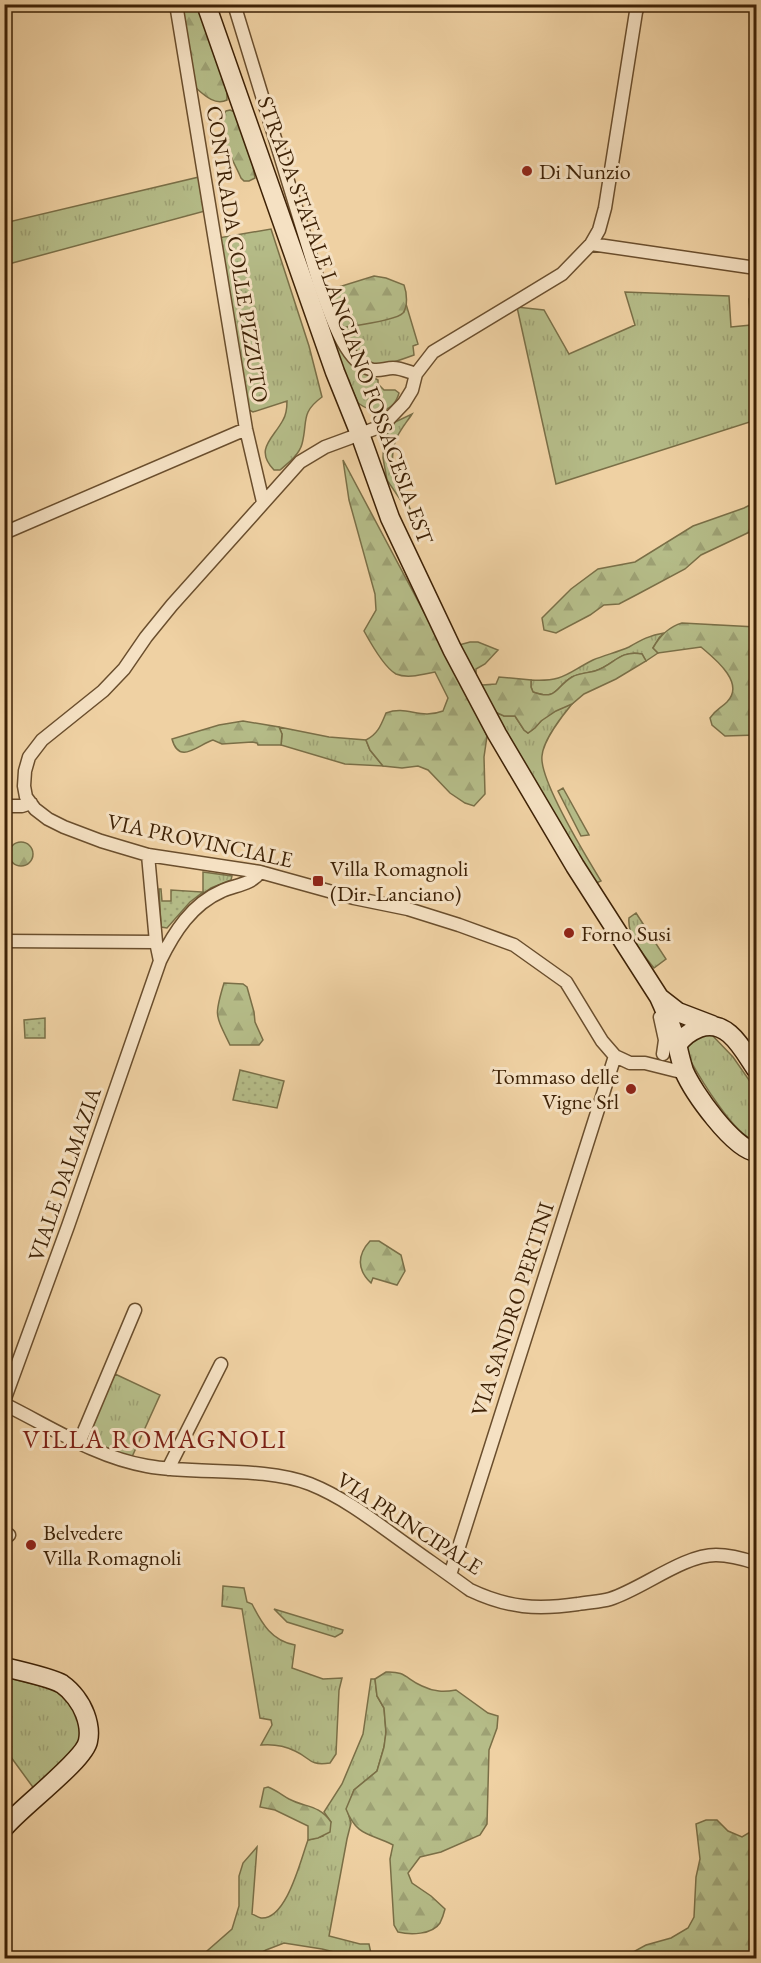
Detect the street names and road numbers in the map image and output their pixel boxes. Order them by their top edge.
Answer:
street label: STRADA STATALE LANCIANO FOSSACESIA EST [251,92,440,548]
street label: CONTRADA COLLE PIZZUTO [200,104,275,405]
street label: VIA PROVINCIALE [104,807,295,874]
street label: VIALE DALMAZIA [21,1083,108,1265]
street label: VIA SANDRO PERTINI [464,1198,561,1420]
street label: VIA PRINCIPALE [331,1465,488,1581]

